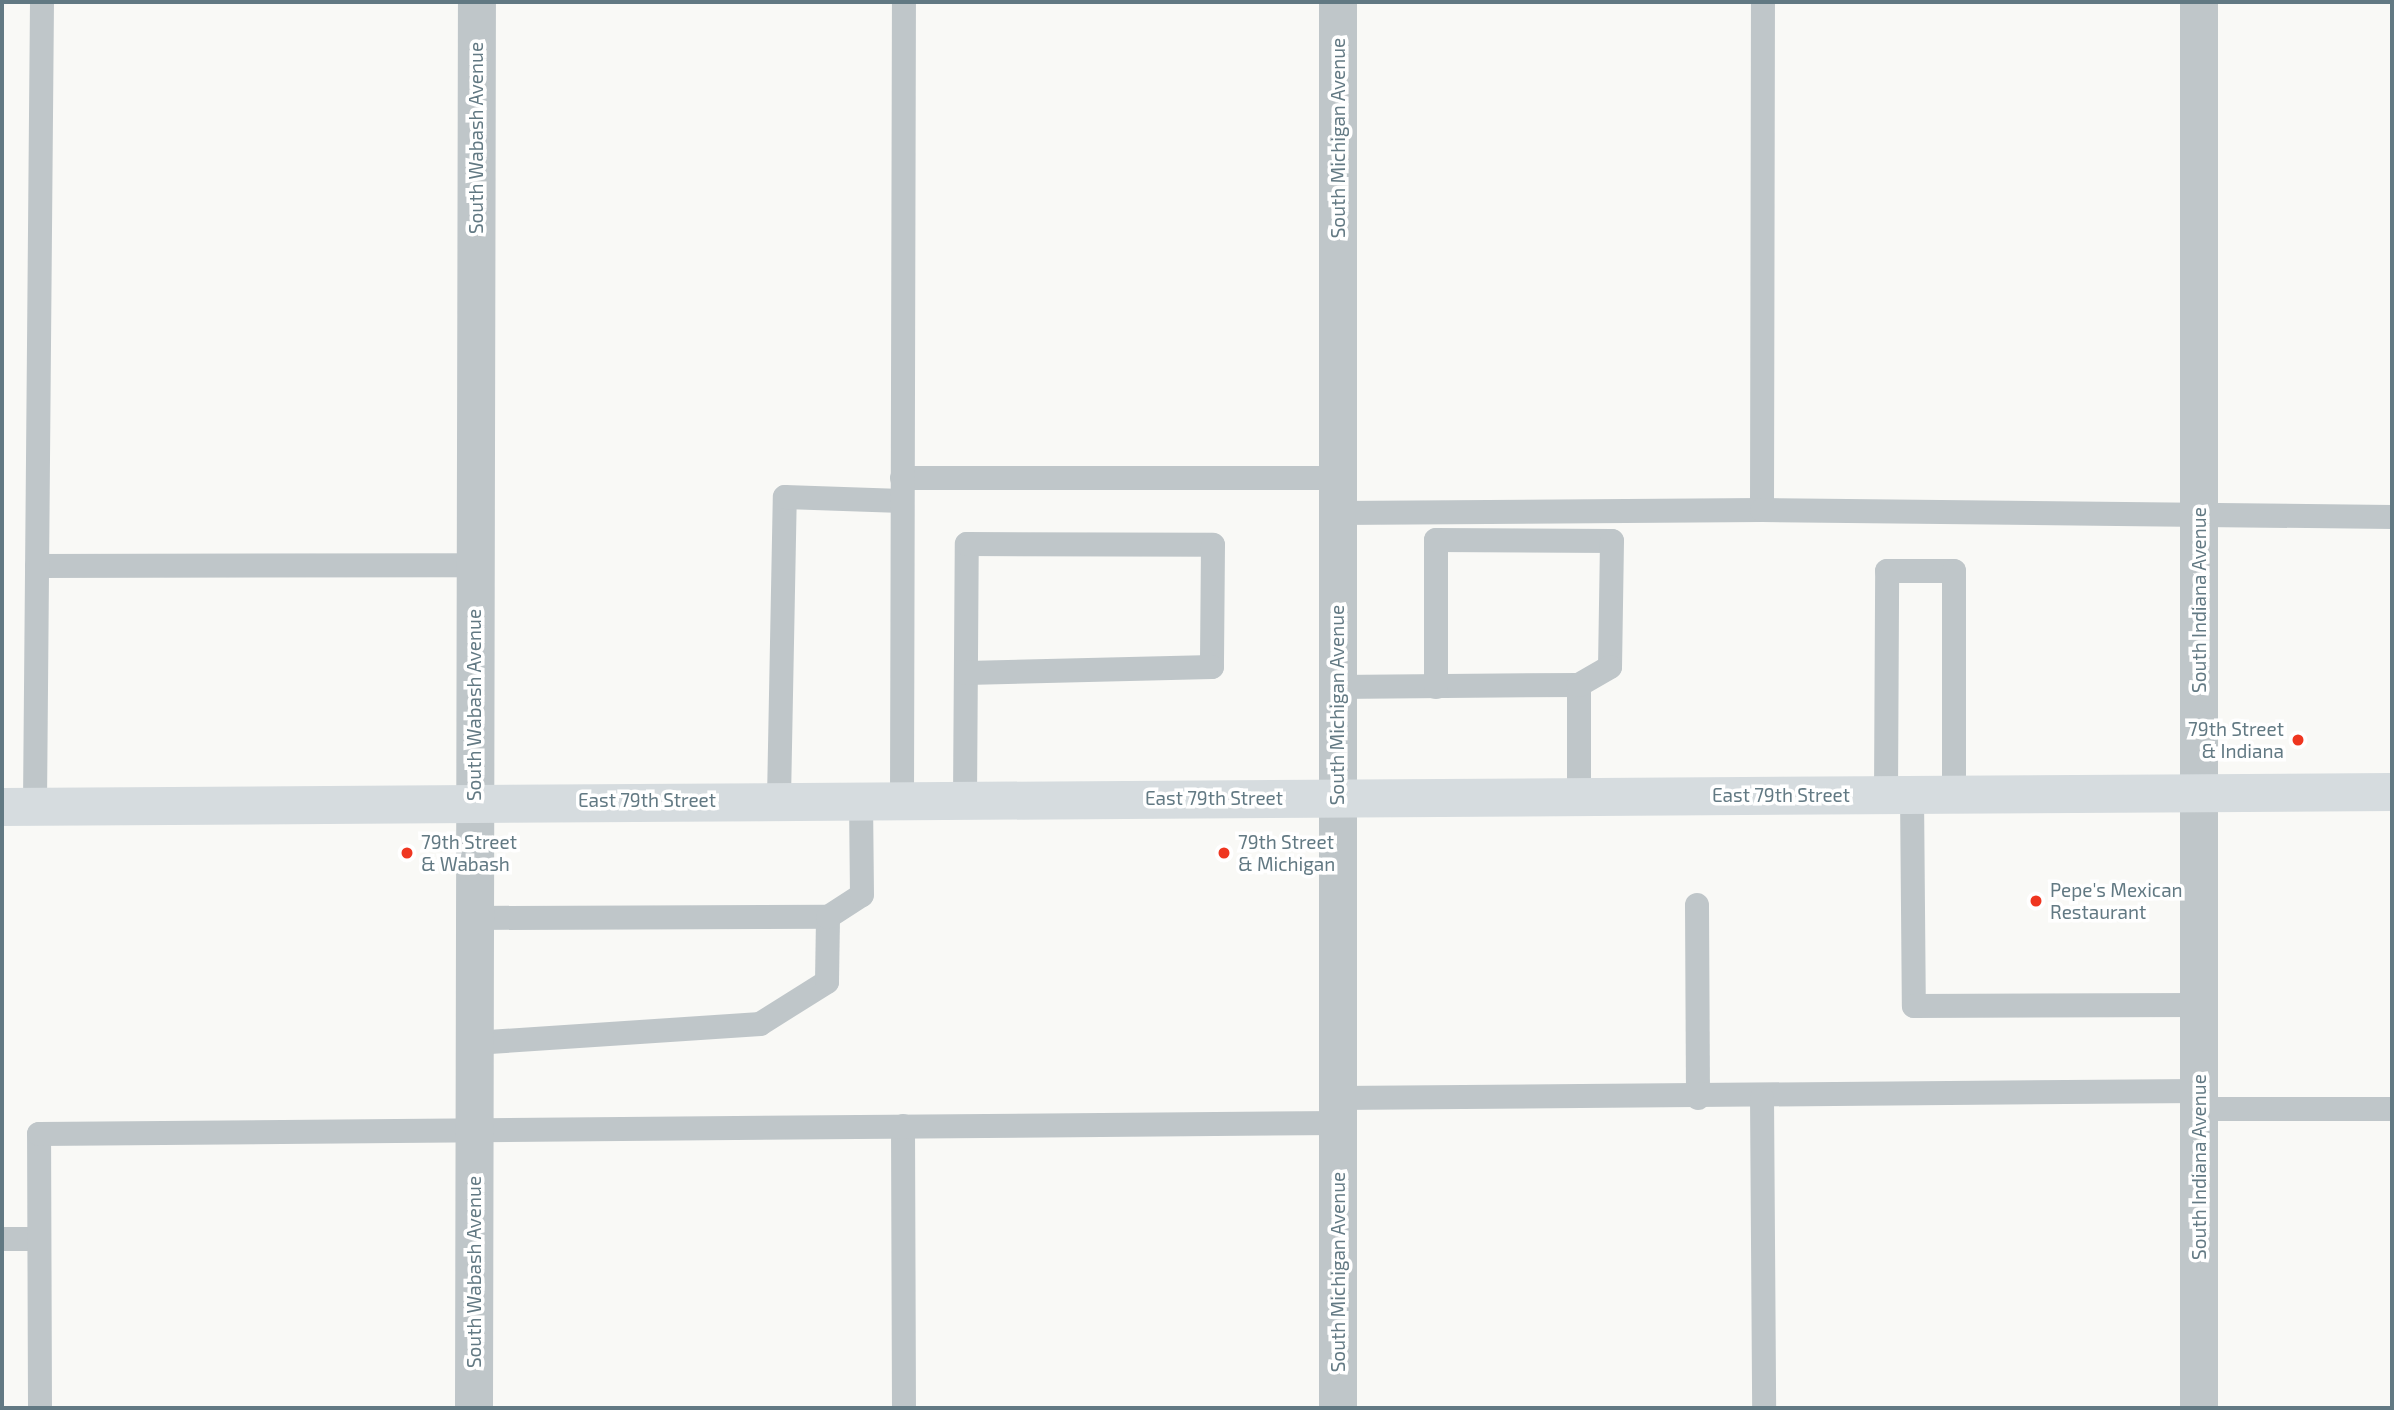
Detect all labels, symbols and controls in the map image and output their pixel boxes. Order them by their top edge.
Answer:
street label: South Michigan Avenue [1327,37,1349,239]
street label: South Wabash Avenue [465,42,487,234]
street label: South Indiana Avenue [2188,507,2210,693]
street label: South Michigan Avenue [1326,604,1348,806]
street label: South Wabash Avenue [463,609,485,801]
place label: 79th Street & Indiana [2188,718,2284,762]
marker: 79th Street & Indiana [2290,732,2306,748]
street label: East 79th Street [1712,784,1850,806]
street label: East 79th Street [1145,787,1283,809]
street label: East 79th Street [578,789,716,811]
place label: 79th Street & Wabash [421,831,517,875]
place label: 79th Street & Michigan [1238,831,1335,875]
marker: 79th Street & Wabash [399,845,415,861]
marker: 79th Street & Michigan [1216,845,1232,861]
place label: Pepe's Mexican Restaurant [2050,879,2183,923]
marker: Pepe's Mexican Restaurant [2028,893,2044,909]
street label: South Indiana Avenue [2188,1074,2210,1260]
street label: South Michigan Avenue [1327,1171,1349,1373]
street label: South Wabash Avenue [463,1176,485,1368]

